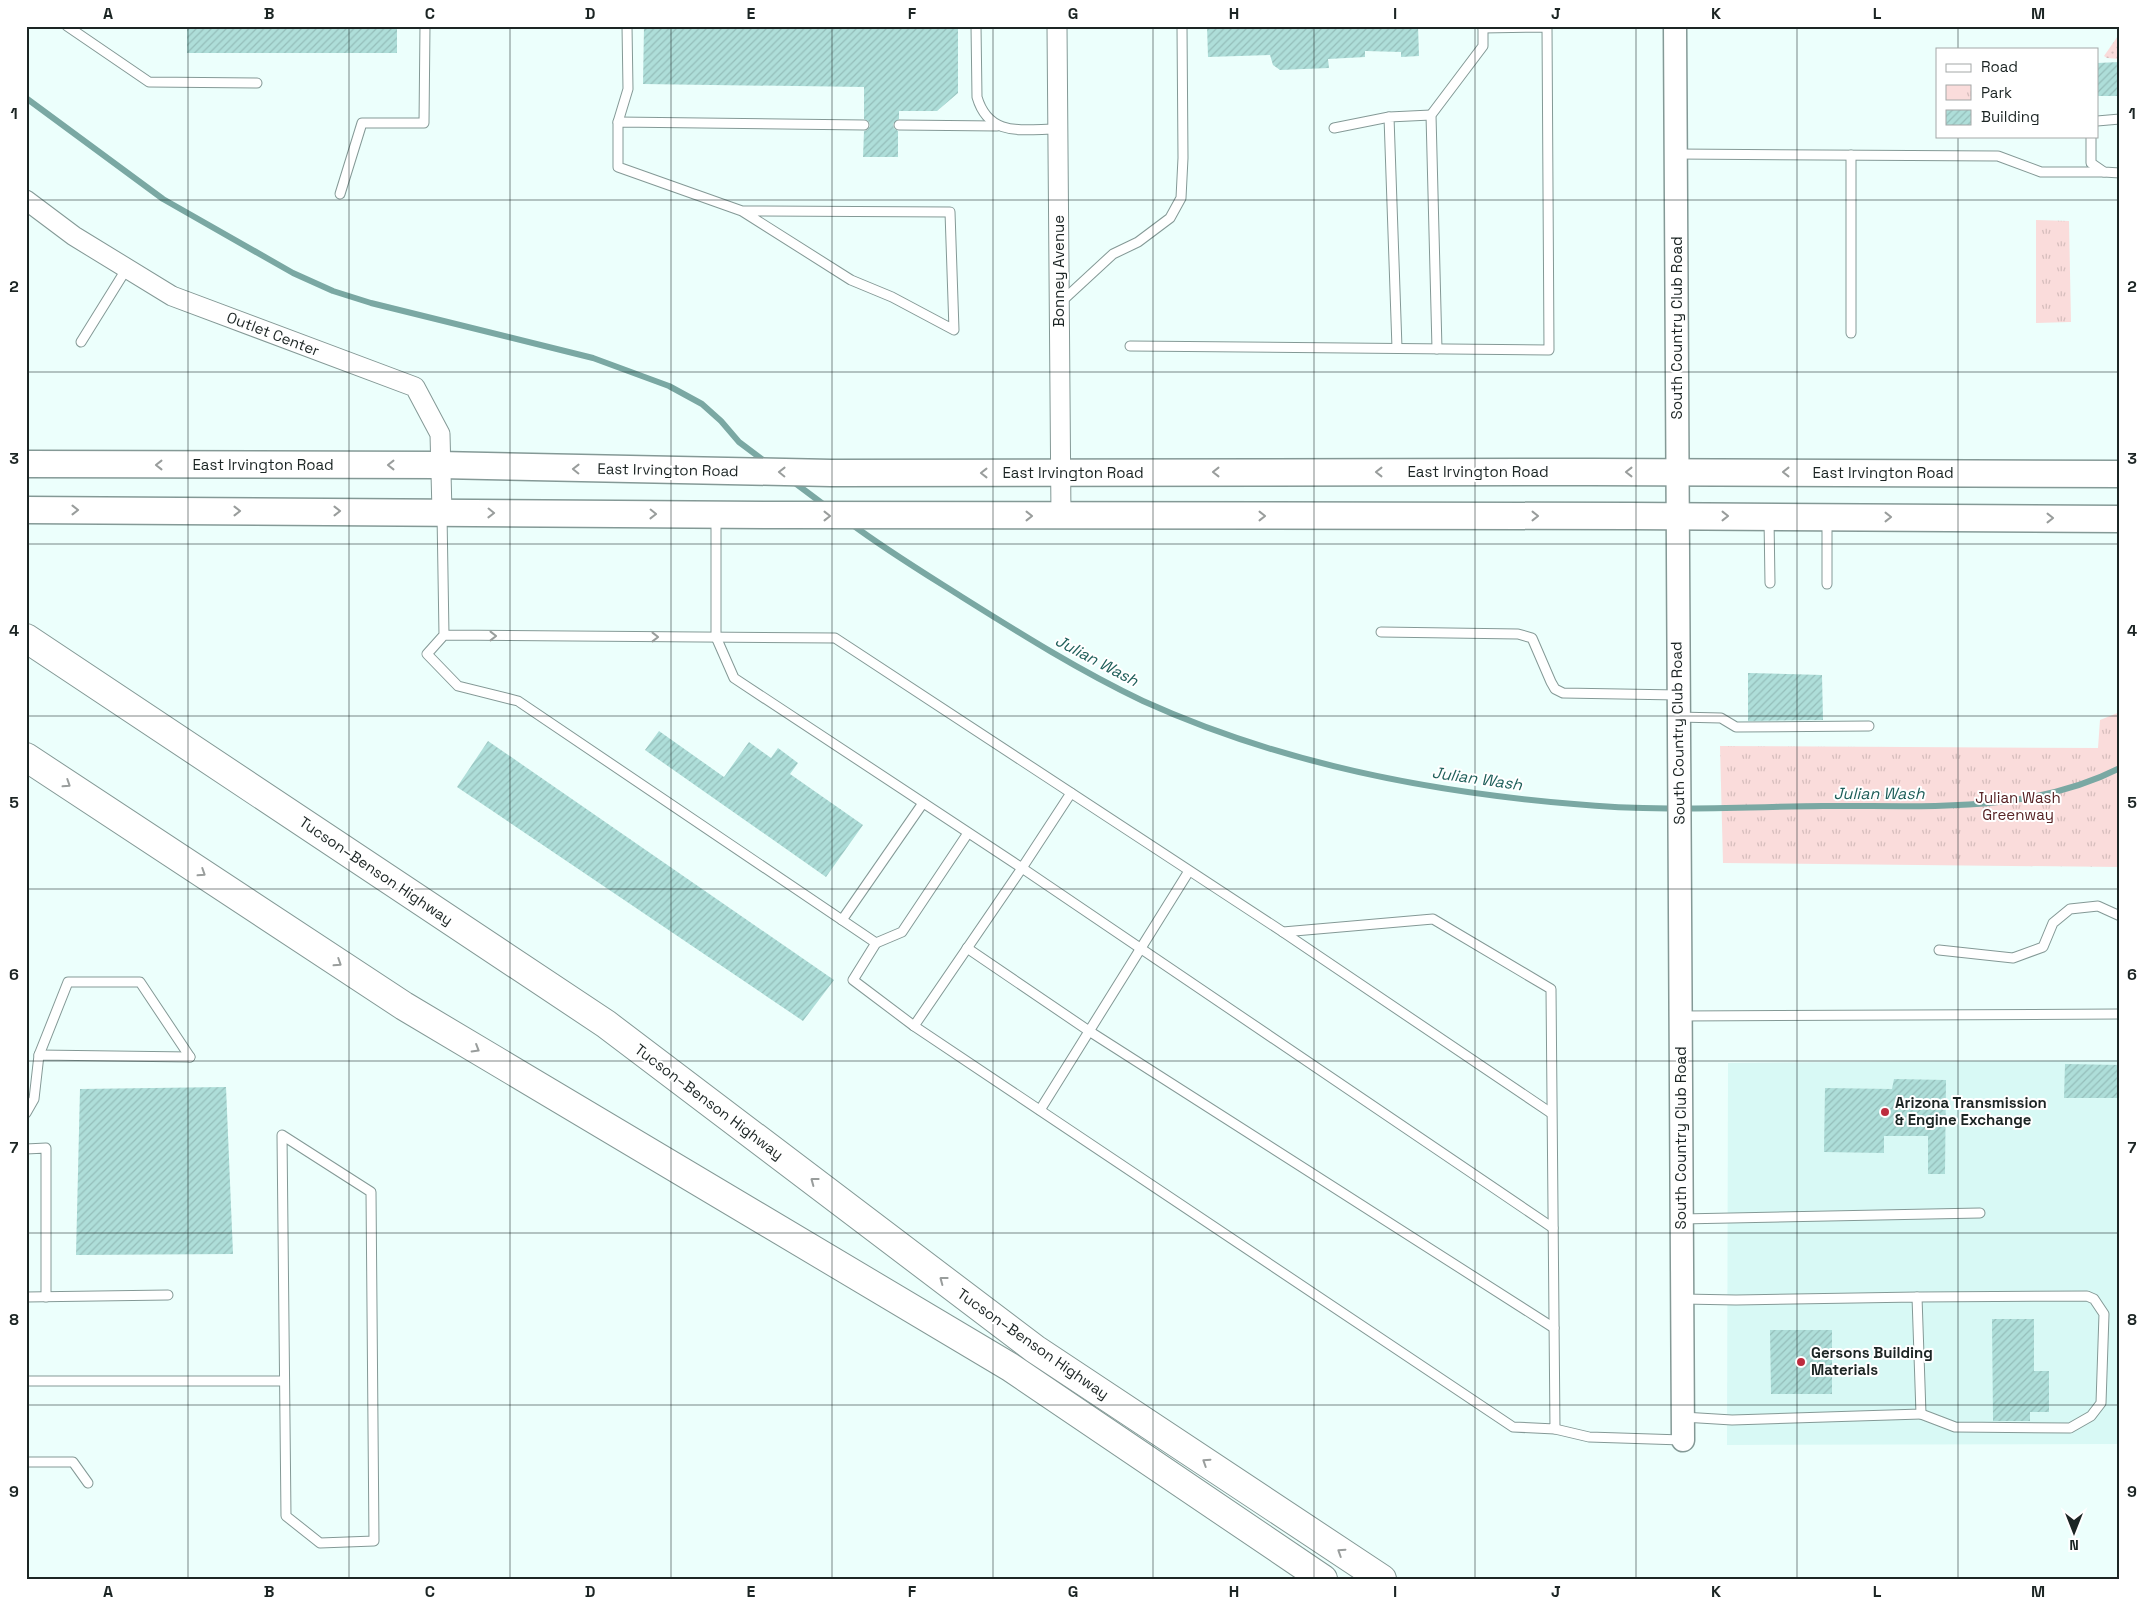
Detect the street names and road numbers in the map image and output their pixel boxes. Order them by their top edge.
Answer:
street label: Bonney Avenue [1049,215,1068,327]
street label: South Country Club Road [1667,236,1686,420]
street label: Outlet Center [224,307,323,360]
street label: East Irvington Road [192,455,334,474]
street label: East Irvington Road [597,459,739,480]
street label: East Irvington Road [1407,462,1549,481]
street label: East Irvington Road [1002,463,1144,482]
street label: East Irvington Road [1812,463,1954,482]
street label: South Country Club Road [1666,641,1689,825]
street label: Tucson–Benson Highway [296,812,457,929]
street label: Tucson–Benson Highway [631,1039,787,1164]
street label: South Country Club Road [1671,1046,1690,1230]
street label: Tucson–Benson Highway [954,1284,1113,1403]

